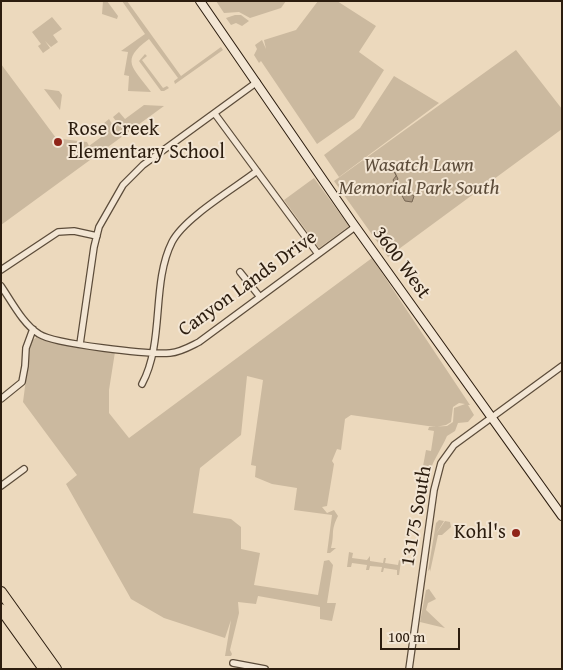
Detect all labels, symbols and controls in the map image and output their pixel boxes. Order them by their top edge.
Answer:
place label: Rose Creek Elementary School [68,118,225,165]
marker: Rose Creek Elementary School [52,136,64,148]
park label: Wasatch Lawn Memorial Park South [339,154,499,201]
street label: 3600 West [367,222,435,304]
street label: Canyon Lands Drive [174,226,322,342]
street label: 13175 South [396,464,438,568]
place label: Kohl's [454,521,506,545]
marker: Kohl's [510,527,522,539]
scale bar [383,618,463,650]
text: 100 m [388,626,425,647]

